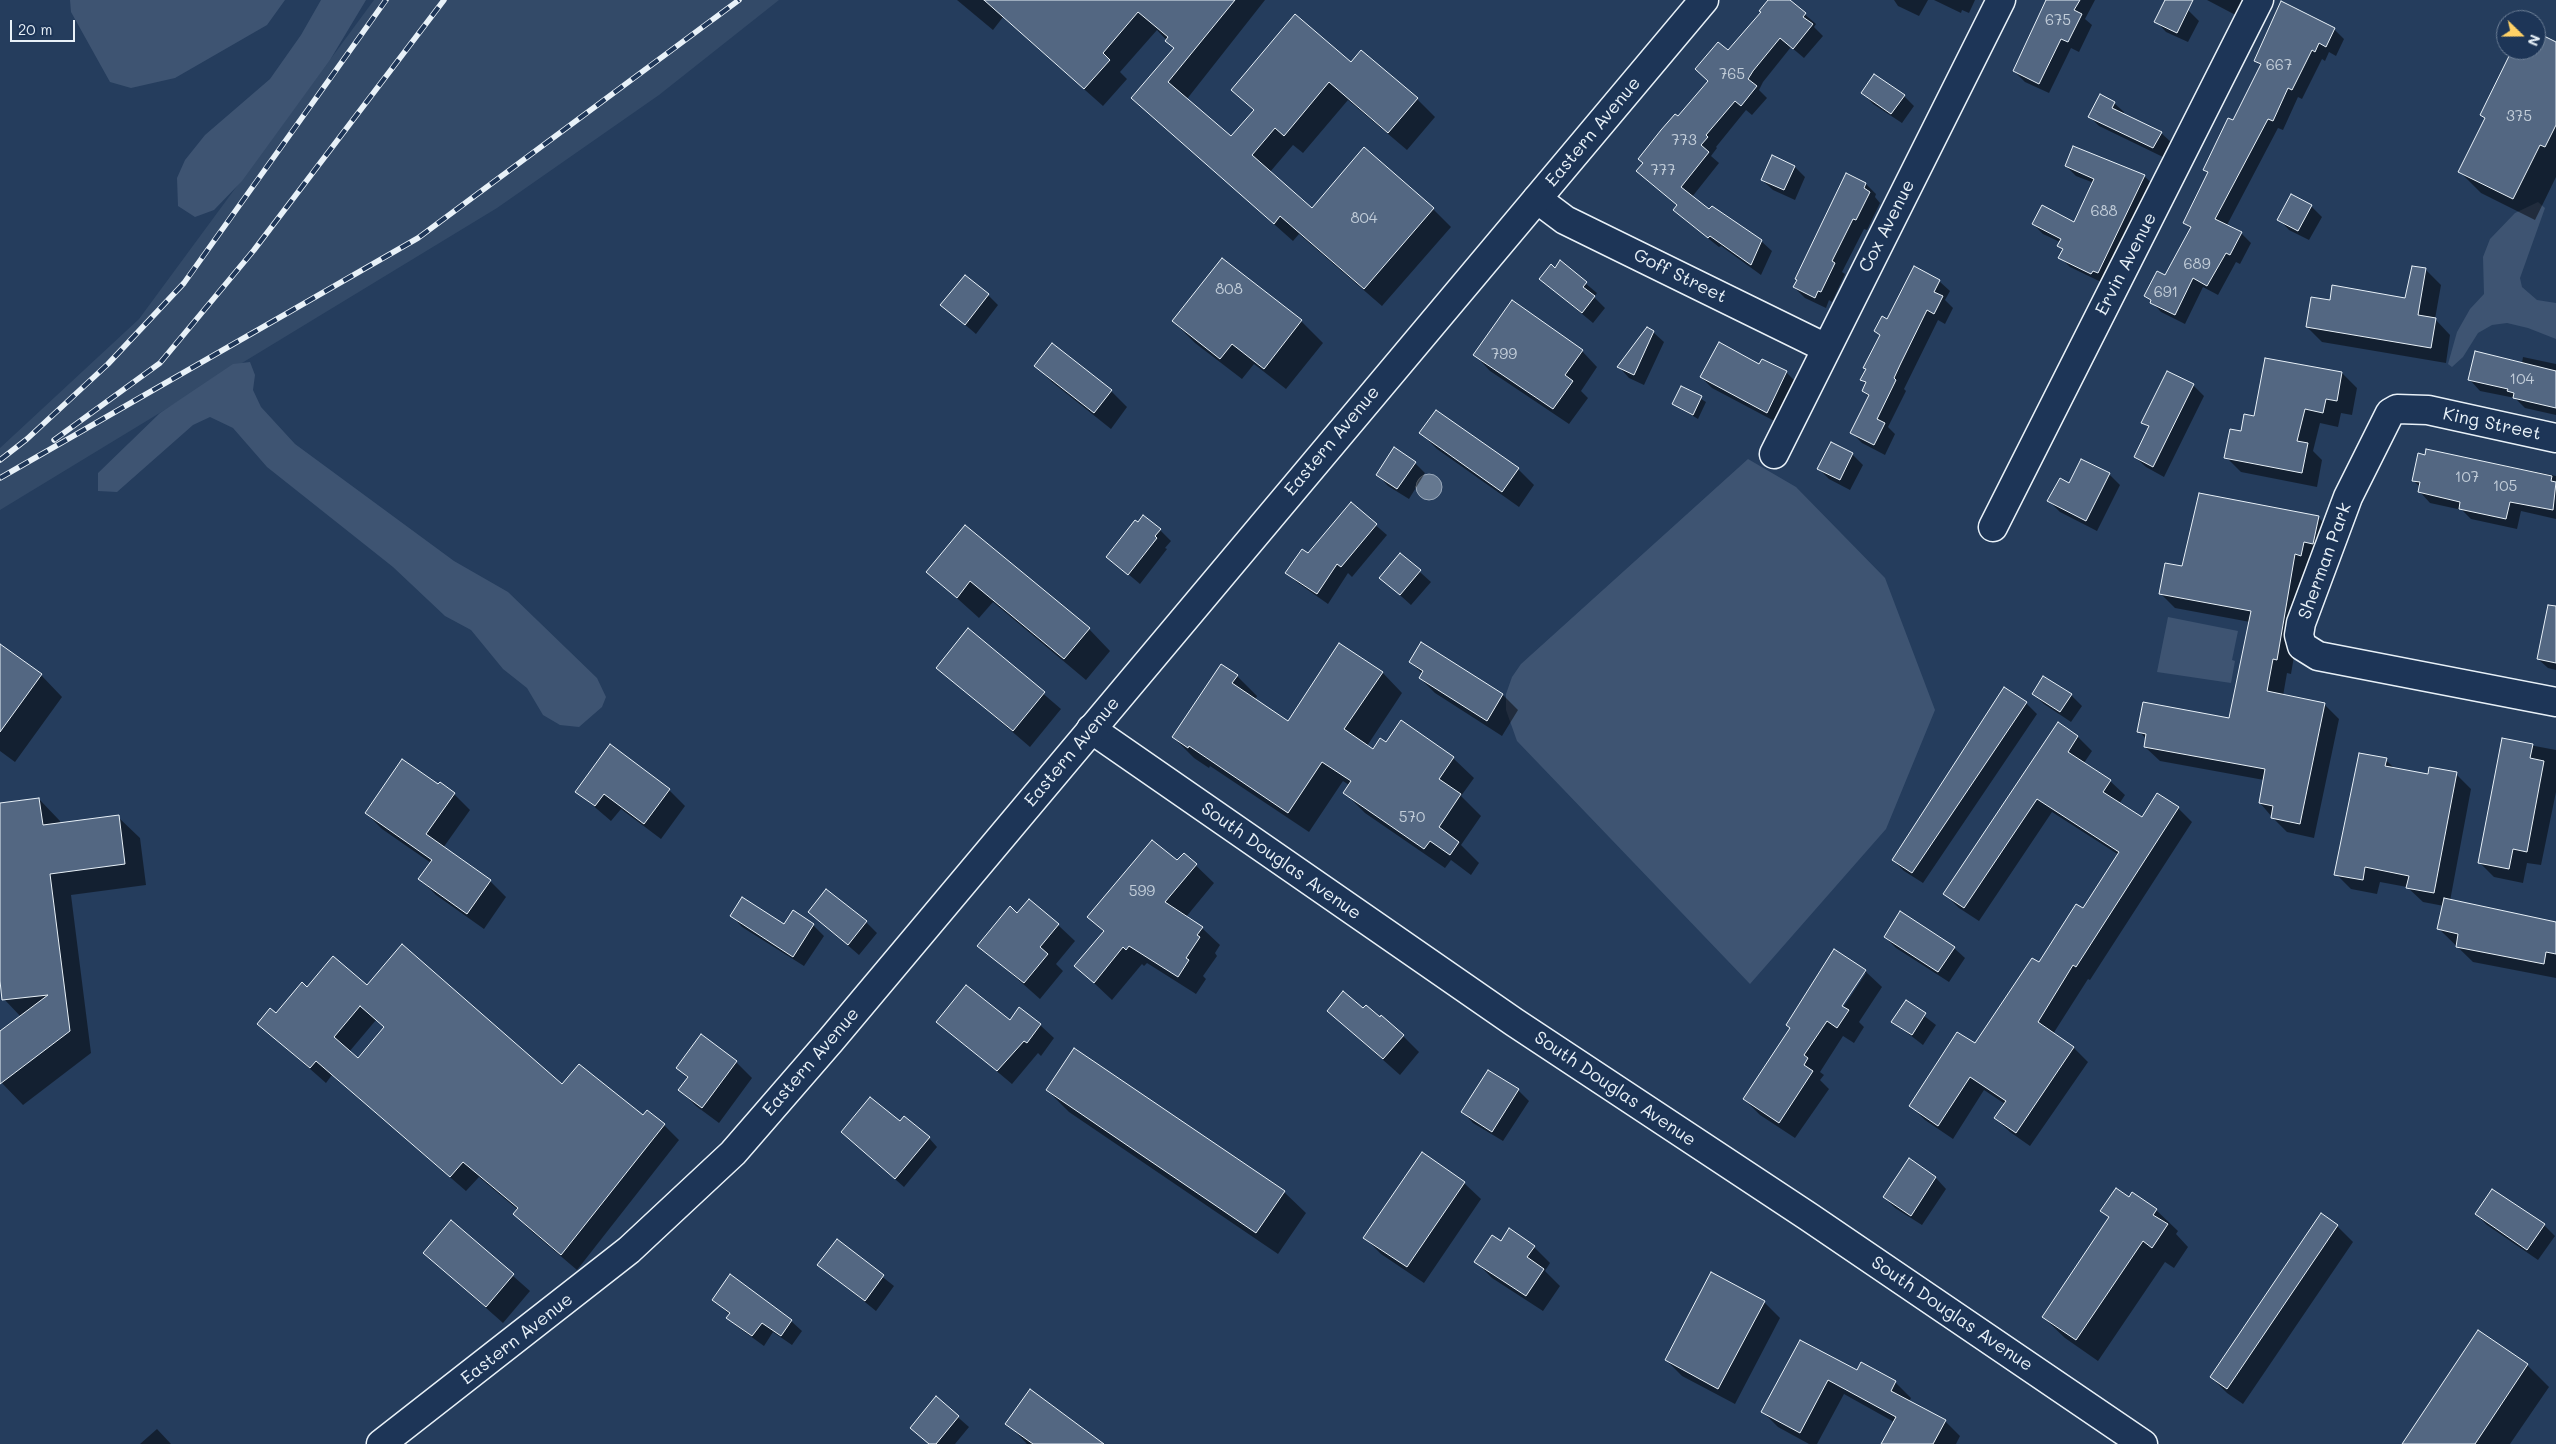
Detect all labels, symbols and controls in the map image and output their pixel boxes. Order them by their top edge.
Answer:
scale bar [12,10,78,42]
north arrow [2496,10,2546,60]
house number: 675 [2045,11,2071,29]
text: 20 m [18,19,52,39]
text: N [2524,32,2545,49]
house number: 667 [2266,56,2292,74]
house number: 765 [1719,65,1745,83]
street label: Eastern Avenue [1541,73,1645,191]
house number: 375 [2506,107,2532,125]
house number: 773 [1671,131,1697,149]
house number: 777 [1650,161,1676,179]
street label: Cox Avenue [1855,176,1919,276]
house number: 688 [2090,202,2118,220]
house number: 804 [1350,209,1378,227]
street label: Ervin Avenue [2091,209,2161,319]
street label: Goff Street [1630,244,1730,308]
house number: 689 [2184,255,2210,273]
house number: 808 [1215,280,1243,298]
house number: 691 [2154,283,2178,301]
house number: 799 [1491,345,1517,363]
house number: 104 [2510,370,2534,388]
street label: Eastern Avenue [1280,382,1384,500]
street label: King Street [2441,403,2543,445]
house number: 107 [2455,468,2479,486]
house number: 105 [2493,477,2517,495]
street label: Sherman Park [2294,500,2356,622]
street label: Eastern Avenue [1020,693,1124,811]
street label: South Douglas Avenue [1197,798,1365,924]
house number: 570 [1399,808,1425,826]
house number: 599 [1129,882,1155,900]
street label: Eastern Avenue [758,1003,864,1121]
street label: South Douglas Avenue [1530,1027,1700,1151]
street label: South Douglas Avenue [1867,1252,2037,1376]
street label: Eastern Avenue [457,1289,577,1389]

